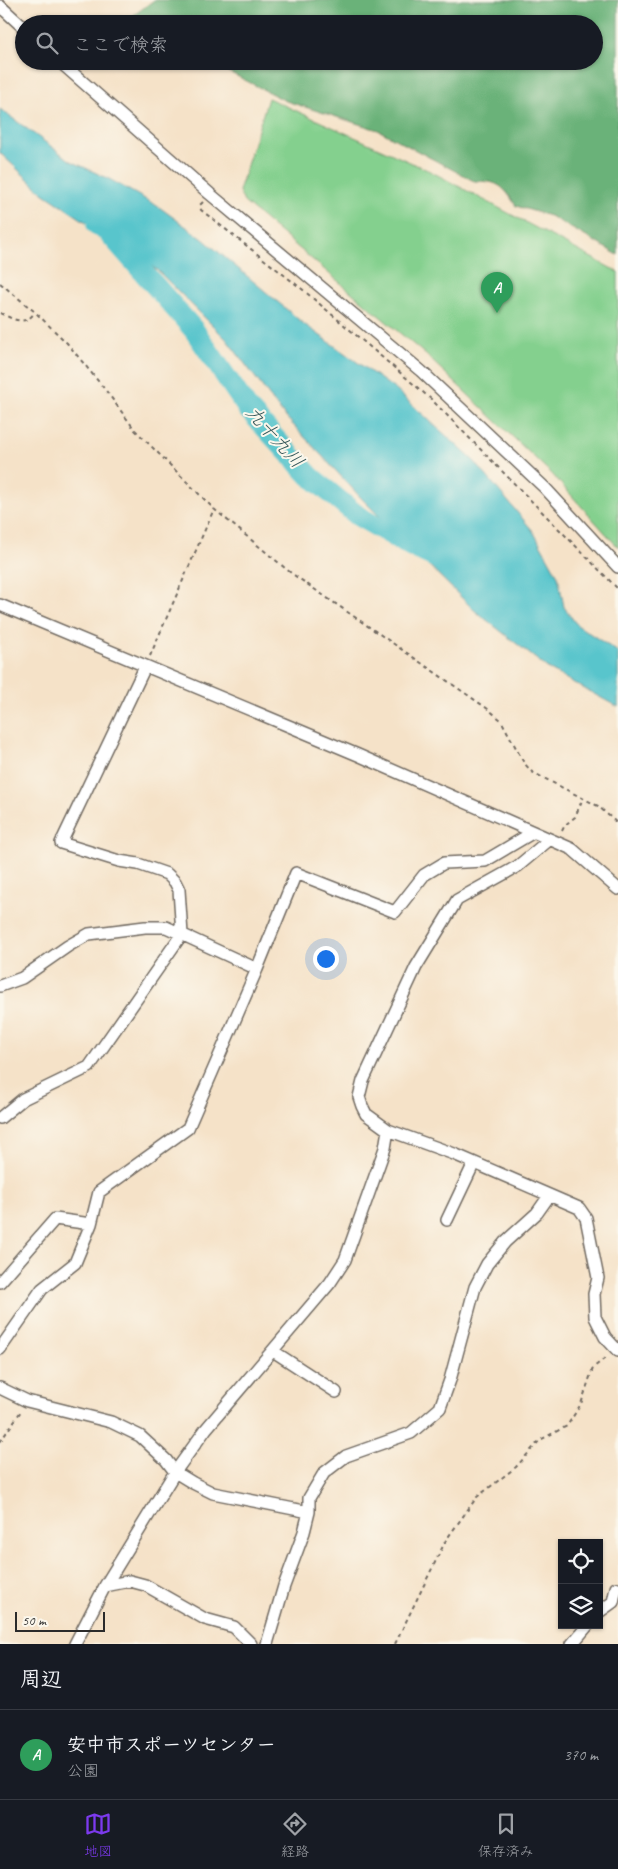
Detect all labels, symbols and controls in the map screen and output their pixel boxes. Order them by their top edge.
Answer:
search box [15,15,603,70]
icon: search [33,29,61,57]
text: ここで検索 [73,33,168,57]
pin: A [481,272,513,313]
water label: 九十九川 [241,401,309,473]
your location [313,946,339,972]
map controls [558,1539,603,1629]
button: locate [558,1539,603,1584]
button: layers [558,1584,603,1629]
scale bar [15,1609,105,1632]
text: 50 m [22,1612,46,1629]
text: 周辺 [20,1666,62,1692]
text: 安中市スポーツセンター [67,1733,276,1757]
text: A [32,1745,40,1765]
text: 370 m [564,1745,598,1765]
text: 公園 [67,1761,99,1781]
tab: 地図 [84,1810,112,1860]
tab: 経路 [281,1810,309,1860]
tab: 保存済み [478,1810,534,1860]

